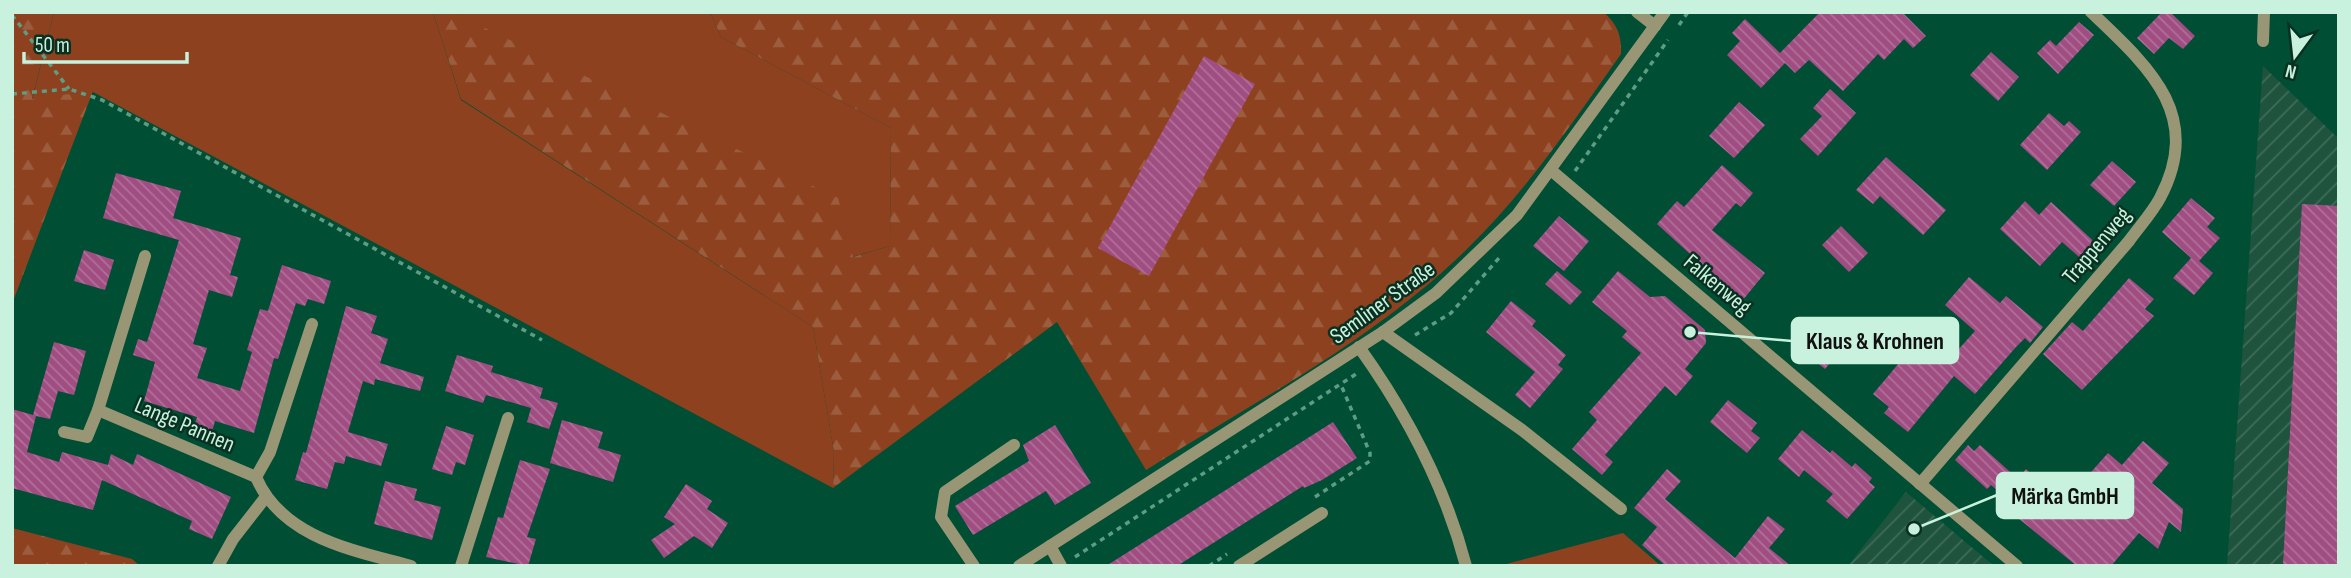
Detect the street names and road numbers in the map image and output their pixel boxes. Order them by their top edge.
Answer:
street label: Trappenweg [2056,201,2137,290]
street label: Falkenweg [1678,248,1757,321]
street label: Semliner Straße [1325,255,1441,350]
street label: Lange Pannen [130,391,239,459]

